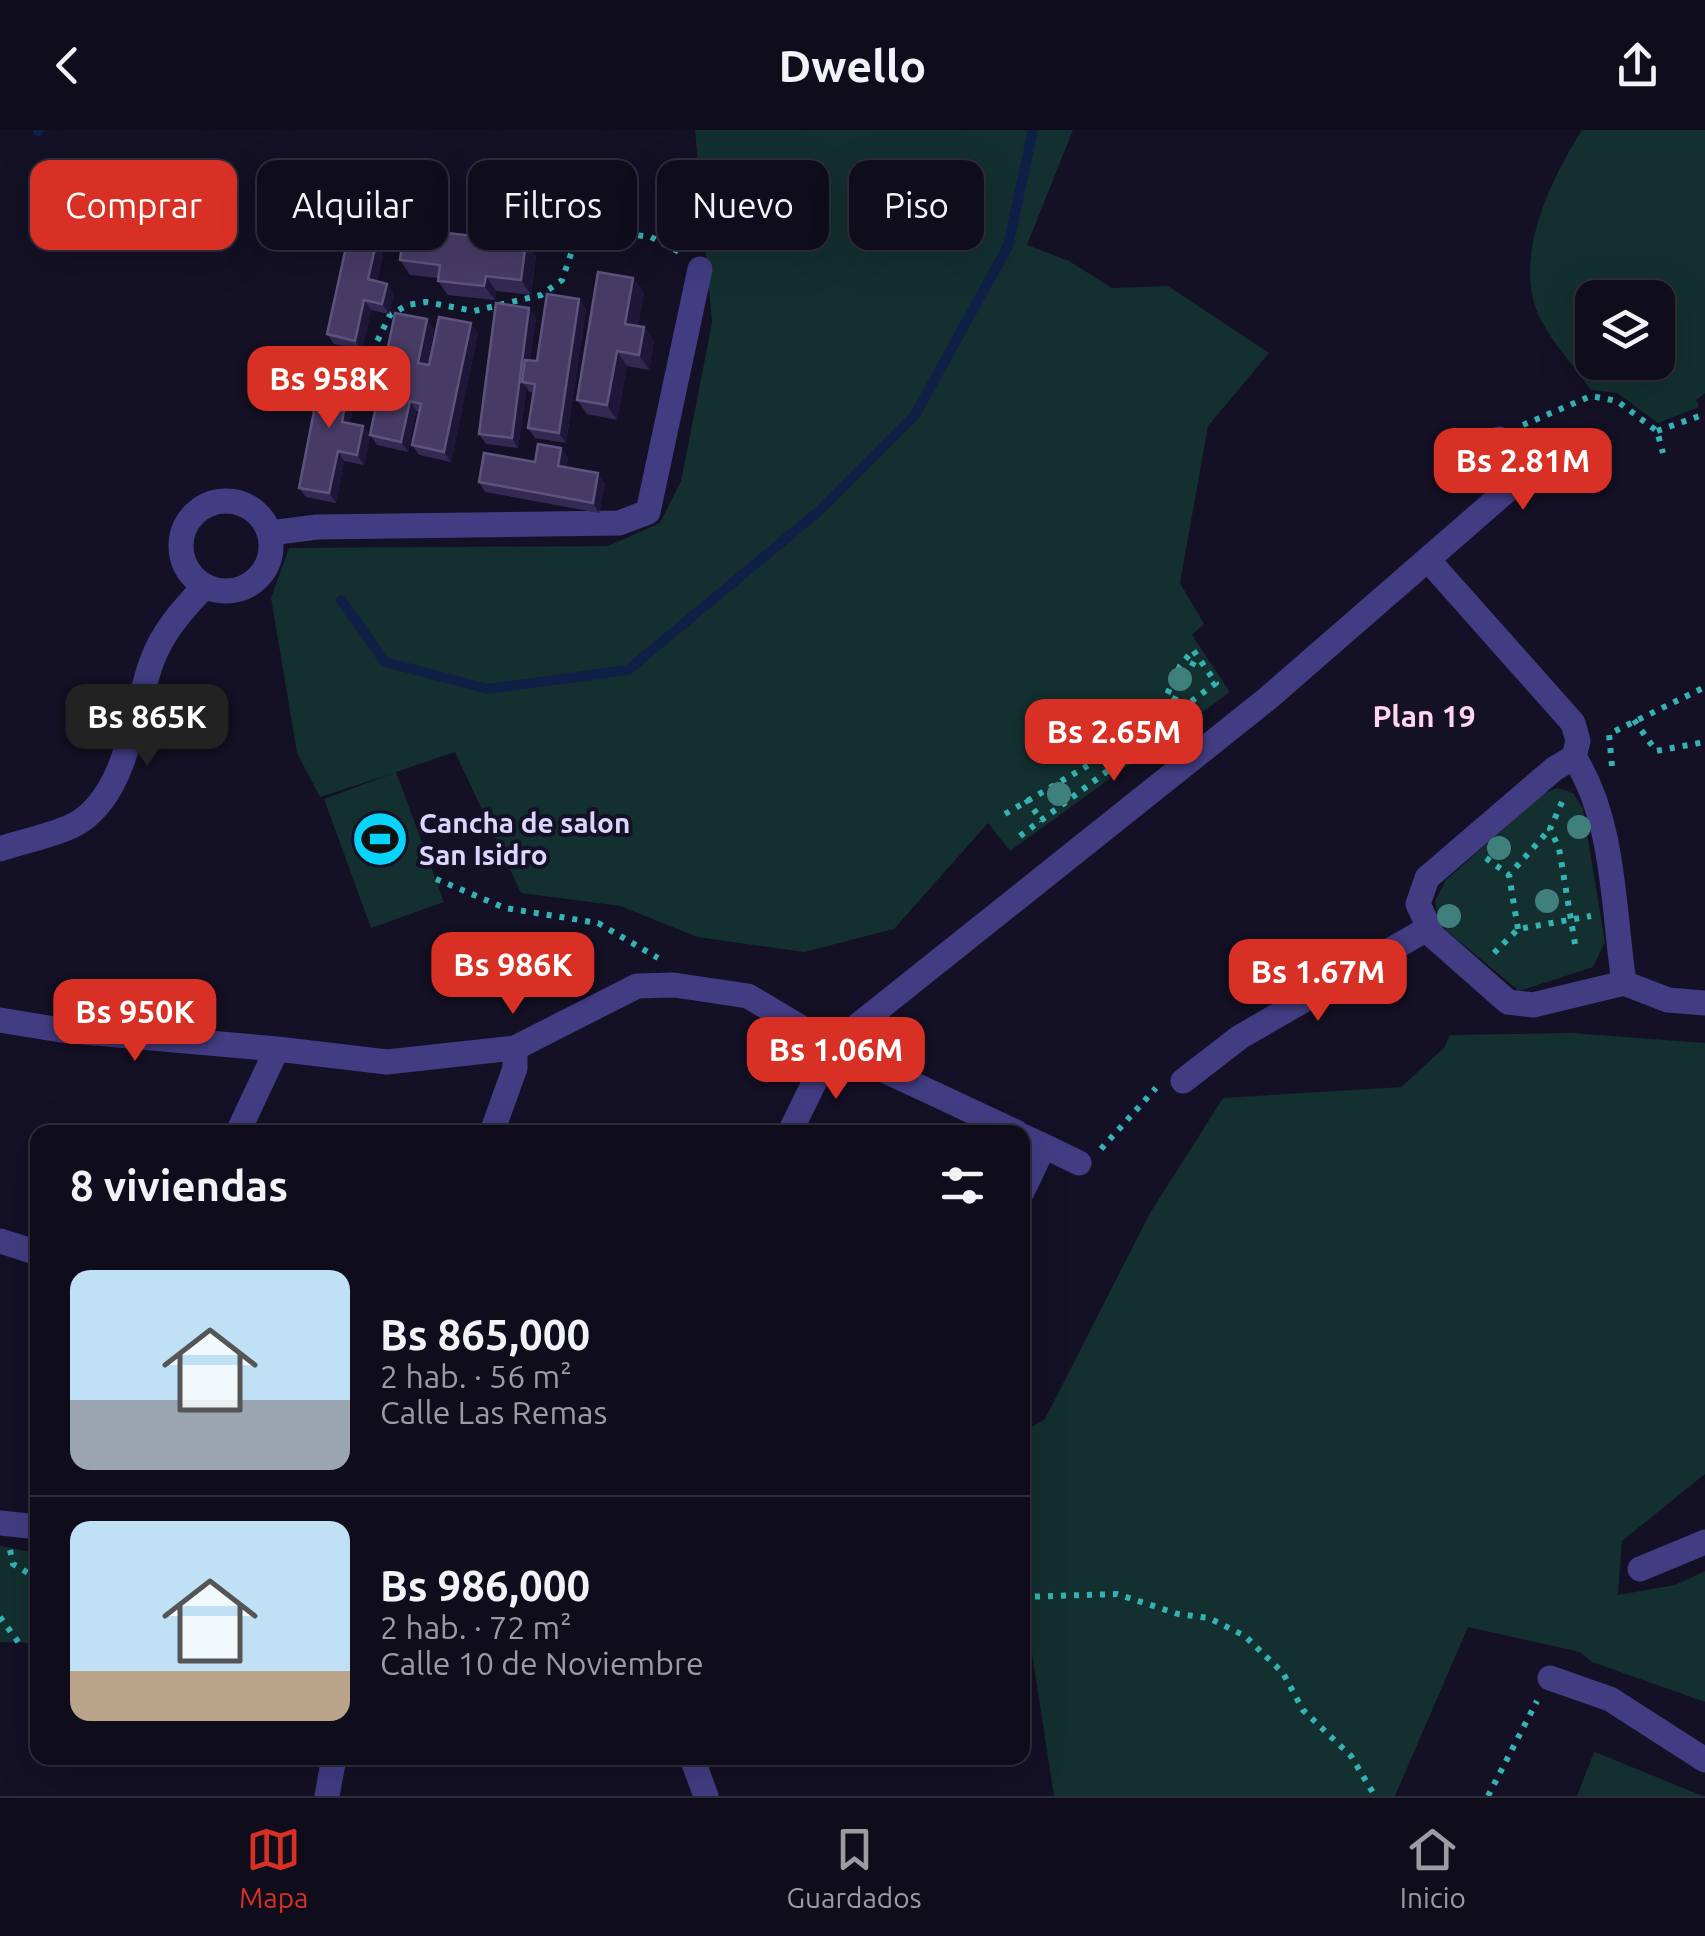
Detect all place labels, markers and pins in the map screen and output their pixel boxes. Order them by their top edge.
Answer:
pin: Bs 958K [237,346,421,431]
pin: Bs 2.81M [1420,428,1626,513]
pin: Bs 865K [55,684,239,769]
pin: Bs 2.65M [1011,699,1217,784]
place label: Cancha de salon San Isidro [419,807,630,870]
sports icon: Cancha de salon San Isidro [350,809,410,869]
pin: Bs 986K [421,932,605,1017]
pin: Bs 1.67M [1215,939,1421,1024]
pin: Bs 950K [43,979,227,1064]
pin: Bs 1.06M [733,1017,939,1102]

